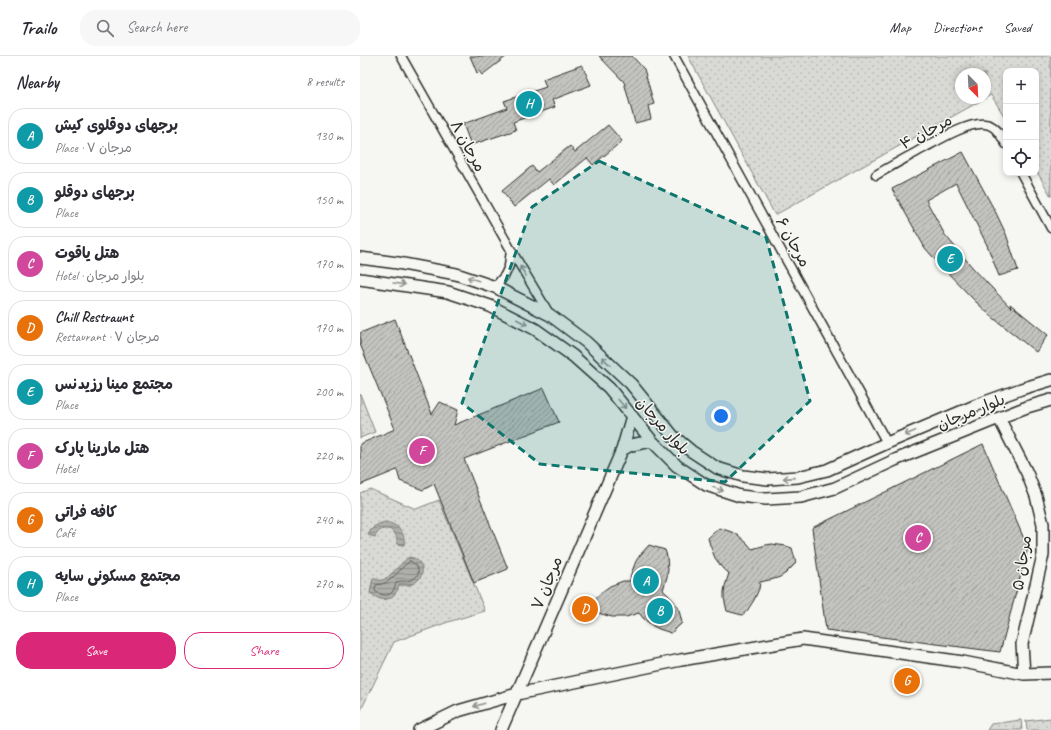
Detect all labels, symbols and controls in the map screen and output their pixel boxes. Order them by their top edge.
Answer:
search box [80,10,360,46]
text: Trailo [20,16,56,40]
icon: search [94,17,116,39]
text: Search here [126,18,188,37]
text: Map [890,19,911,36]
text: Directions [933,19,982,36]
text: Saved [1004,19,1031,36]
north arrow [955,68,991,104]
map controls [1003,68,1039,176]
button: + [1003,68,1039,104]
text: Nearby [16,72,59,93]
text: 8 results [306,74,344,90]
pin: H [516,89,542,119]
button: − [1003,104,1039,140]
street label: مرجان ۴ [896,110,956,154]
text: برجهای دوقلوی کیش [55,116,178,135]
street label: مرجان ۸ [446,117,490,175]
text: A [27,128,33,144]
text: 130 m [315,128,343,144]
text: Place · مرجان ۷ [55,140,132,156]
button: locate [1003,140,1039,176]
text: برجهای دوقلو [55,183,135,202]
text: B [27,192,33,208]
text: 150 m [315,192,343,208]
text: Place [55,205,78,221]
street label: مرجان ۶ [771,213,815,271]
text: هتل یاقوت [55,244,119,263]
pin: E [937,244,963,274]
text: C [27,256,33,272]
text: 170 m [315,256,343,272]
one-way arrow [519,265,527,277]
text: Hotel · بلوار مرجان [55,268,144,284]
one-way arrow [467,275,479,283]
one-way arrow [392,281,405,289]
text: Chill Restraunt [55,308,133,327]
one-way arrow [516,319,528,327]
text: D [26,320,34,336]
text: 170 m [315,320,343,336]
text: Restaurant · مرجان ۷ [55,329,159,345]
one-way arrow [601,356,611,366]
text: مجتمع مینا رزیدنس [55,375,173,394]
text: E [27,384,33,400]
text: 200 m [315,384,343,400]
street label: بلوار مرجان [934,389,1008,435]
street label: بلوار مرجان [632,393,694,459]
text: Place [55,397,78,413]
one-way arrow [618,399,627,409]
your location [711,406,731,426]
one-way arrow [904,430,916,437]
pin: F [409,436,435,466]
text: هتل مارینا پارک [55,439,149,458]
text: F [27,448,33,464]
text: 220 m [315,448,343,464]
text: Hotel [55,461,78,477]
one-way arrow [783,474,796,481]
one-way arrow [712,485,724,493]
text: کافه فراتی [55,503,117,522]
text: G [27,512,33,528]
text: 240 m [315,512,343,528]
pin: C [905,523,931,553]
text: Café [55,525,75,541]
street label: مرجان ۵ [1008,534,1036,592]
street label: مرجان ۷ [527,553,567,613]
pin: A [633,566,659,596]
text: مجتمع مسکونی سایه [55,567,181,586]
text: H [26,576,34,592]
text: 270 m [315,576,343,592]
text: Place [55,589,78,605]
pin: D [572,594,598,624]
pin: B [647,596,673,626]
button: Save [16,632,176,669]
button: Share [184,632,344,669]
pin: G [894,666,920,696]
one-way arrow [473,702,486,709]

